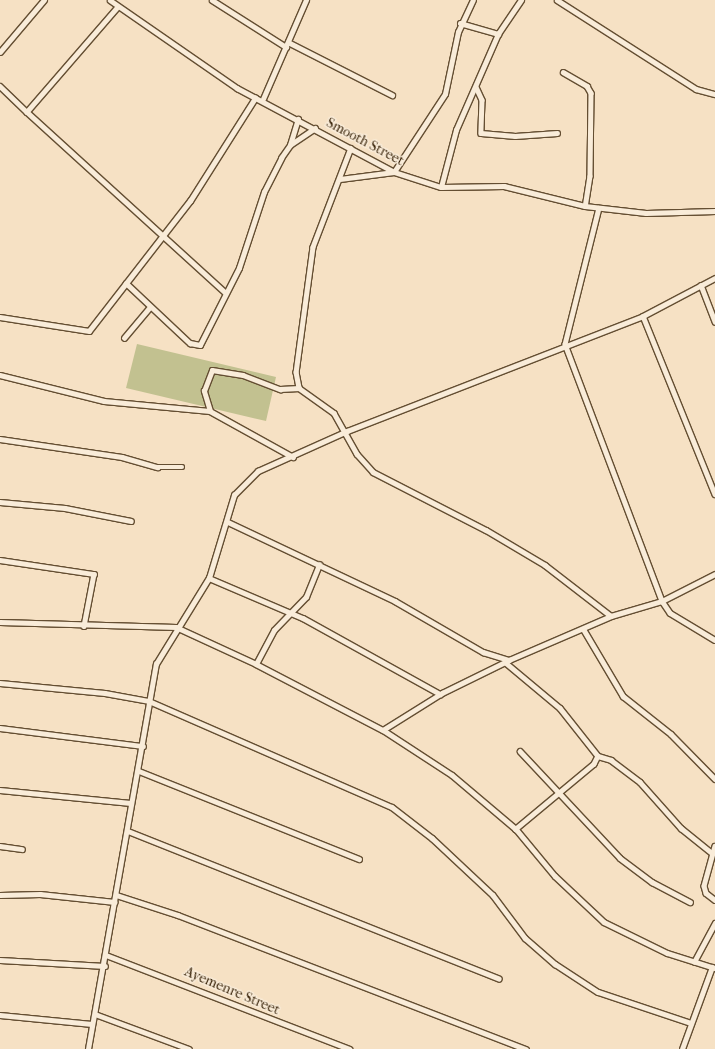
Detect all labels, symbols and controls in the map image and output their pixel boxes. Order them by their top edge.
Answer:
street label: Smooth Street [323,114,407,170]
street label: Ayemenre Street [182,963,282,1019]

